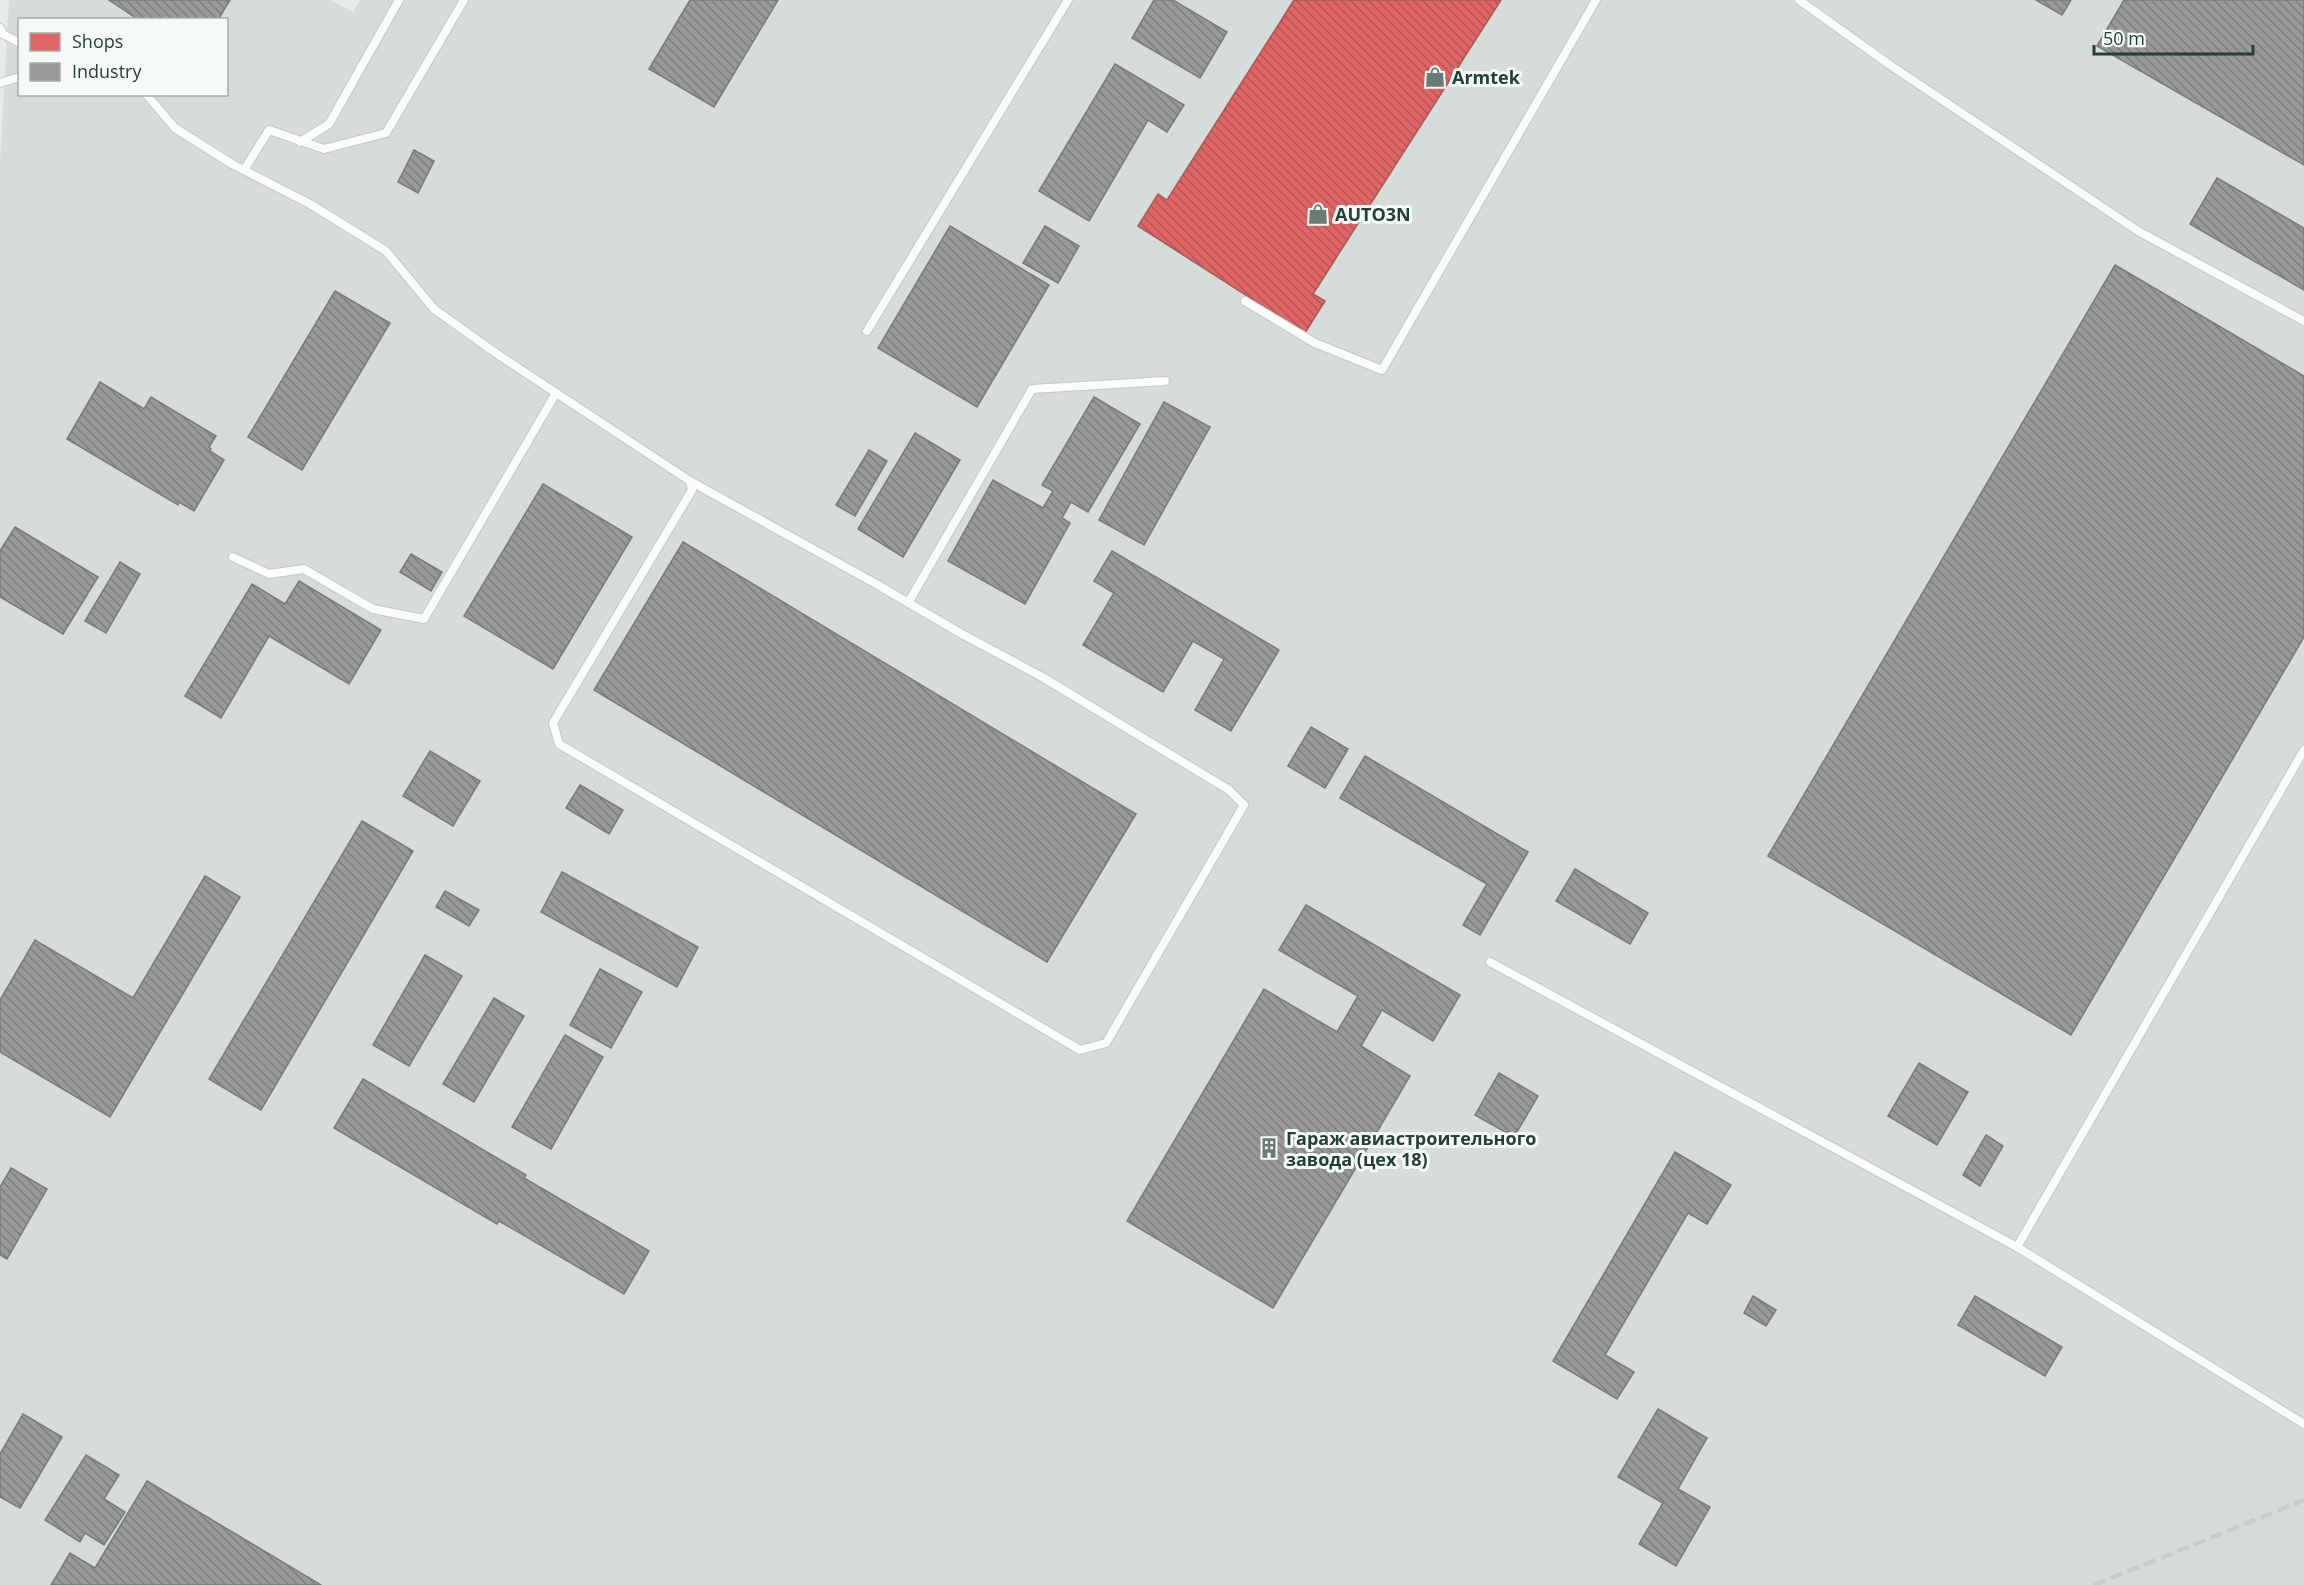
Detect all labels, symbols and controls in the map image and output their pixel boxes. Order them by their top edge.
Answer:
legend [18,18,228,96]
scale bar [2094,18,2253,56]
text: 50 m [2103,26,2145,50]
text: Shops [72,29,123,53]
text: Industry [72,59,142,83]
shop icon: Armtek [1423,65,1447,89]
place label: Armtek [1452,65,1521,89]
shop icon: AUTO3N [1306,202,1330,226]
place label: AUTO3N [1335,202,1411,226]
place label: Гараж авиастроительного завода (цех 18) [1286,1126,1536,1171]
building icon: Гараж авиастроительного завода (цех 18) [1257,1136,1281,1160]

